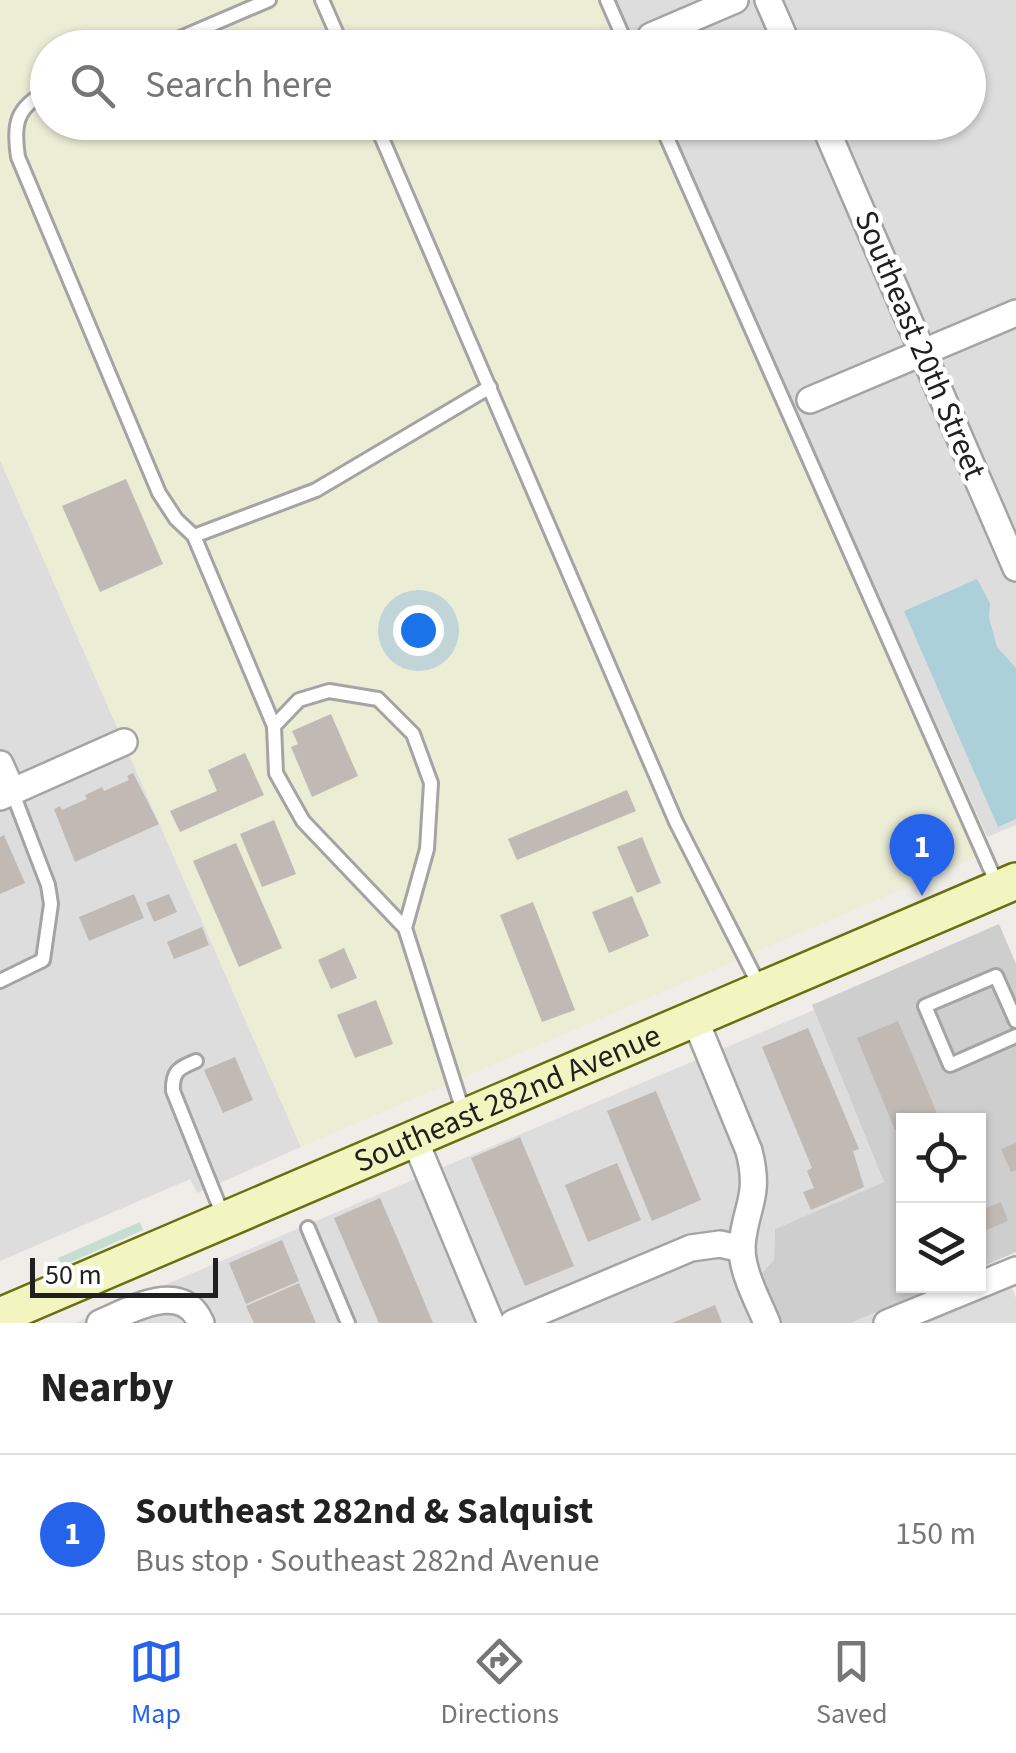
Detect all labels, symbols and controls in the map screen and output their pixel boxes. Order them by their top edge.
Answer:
search box [30,30,986,140]
icon: search [65,58,120,113]
text: Search here [145,58,332,112]
street label: Southeast 20th Street [843,203,998,487]
your location [393,605,444,656]
pin: 1 [890,814,954,896]
street label: Southeast 282nd Avenue [347,1013,668,1185]
map controls [896,1113,986,1293]
button: locate [896,1113,986,1203]
button: layers [896,1203,986,1293]
scale bar [30,1253,218,1298]
text: 50 m [45,1255,102,1295]
text: Nearby [40,1358,174,1418]
text: Southeast 282nd & Salquist [135,1484,593,1538]
text: 1 [64,1511,81,1557]
text: 150 m [895,1511,976,1557]
text: Bus stop · Southeast 282nd Avenue [135,1538,600,1584]
tab: Map [129,1634,184,1734]
tab: Directions [441,1634,559,1734]
tab: Saved [816,1634,887,1734]

